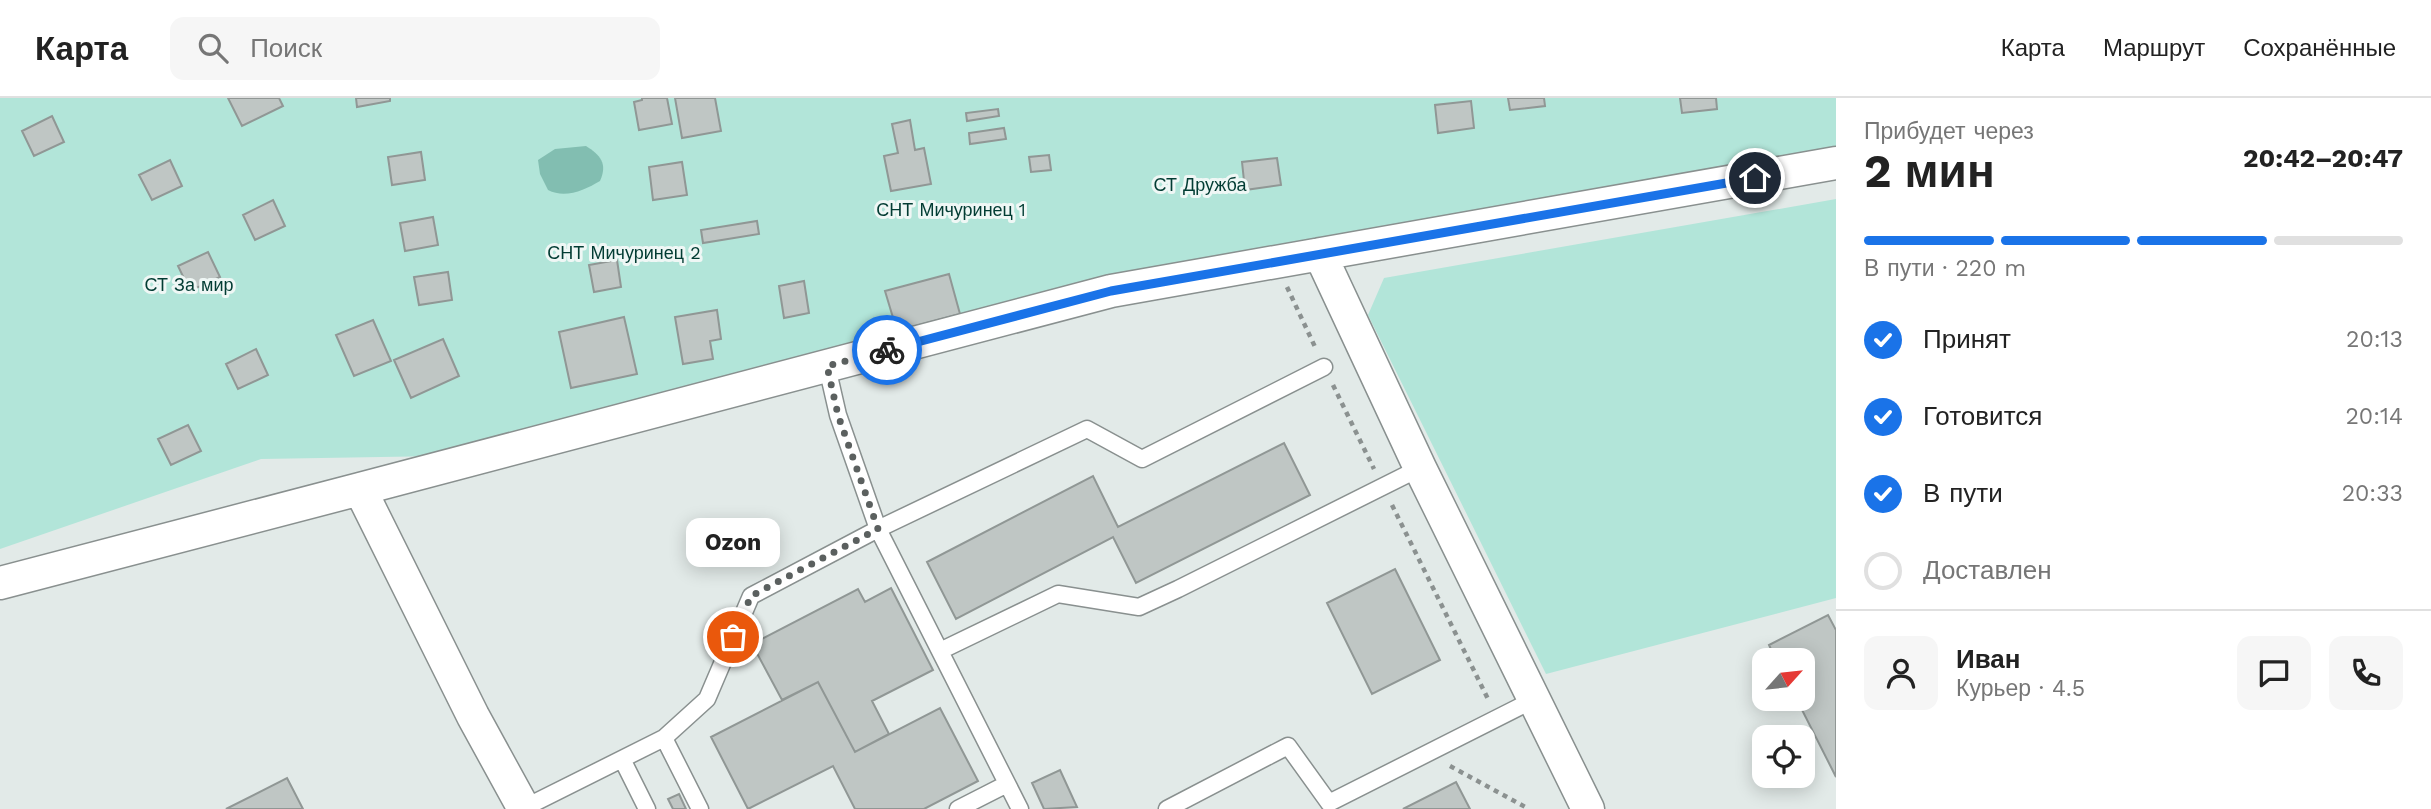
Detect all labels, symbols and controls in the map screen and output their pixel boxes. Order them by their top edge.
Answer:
search box [170,17,660,80]
text: Карта [35,29,128,68]
icon: search [194,29,232,67]
text: Поиск [250,33,322,63]
text: Карта [2001,34,2065,62]
text: Маршрут [2103,34,2205,62]
text: Сохранённые [2243,34,2396,62]
text: Прибудет через [1864,118,2034,145]
text: 20:42–20:47 [2243,143,2403,173]
text: 2 мин [1864,144,1995,198]
pin [1725,148,1785,208]
icon: home [1736,159,1774,197]
park label: СТ Дружба [1154,174,1247,195]
park label: СНТ Мичуринец 1 [876,199,1026,220]
park label: СНТ Мичуринец 2 [547,242,701,263]
text: В пути · 220 m [1864,255,2026,282]
park label: СТ За мир [145,274,234,295]
courier [852,315,922,385]
icon: check [1864,321,1902,359]
text: Принят [1923,324,2011,354]
text: 20:13 [2346,326,2403,353]
icon: bike [868,331,906,369]
icon: check [1864,398,1902,436]
text: Готовится [1923,401,2042,431]
text: 20:14 [2345,403,2403,430]
icon: check [1864,475,1902,513]
text: В пути [1923,478,2003,508]
text: 20:33 [2342,480,2403,507]
callout: Ozon [686,518,780,567]
text: Ozon [705,529,761,556]
text: Доставлен [1923,555,2052,585]
pin [703,607,763,667]
icon: bag [714,618,752,656]
button: person [1864,636,1938,710]
button: chat [2237,636,2311,710]
button: phone [2329,636,2403,710]
text: Иван [1956,644,2021,674]
north arrow [1752,648,1815,710]
map controls [1752,648,1815,788]
text: Курьер · 4.5 [1956,675,2085,702]
button: locate [1752,725,1815,788]

